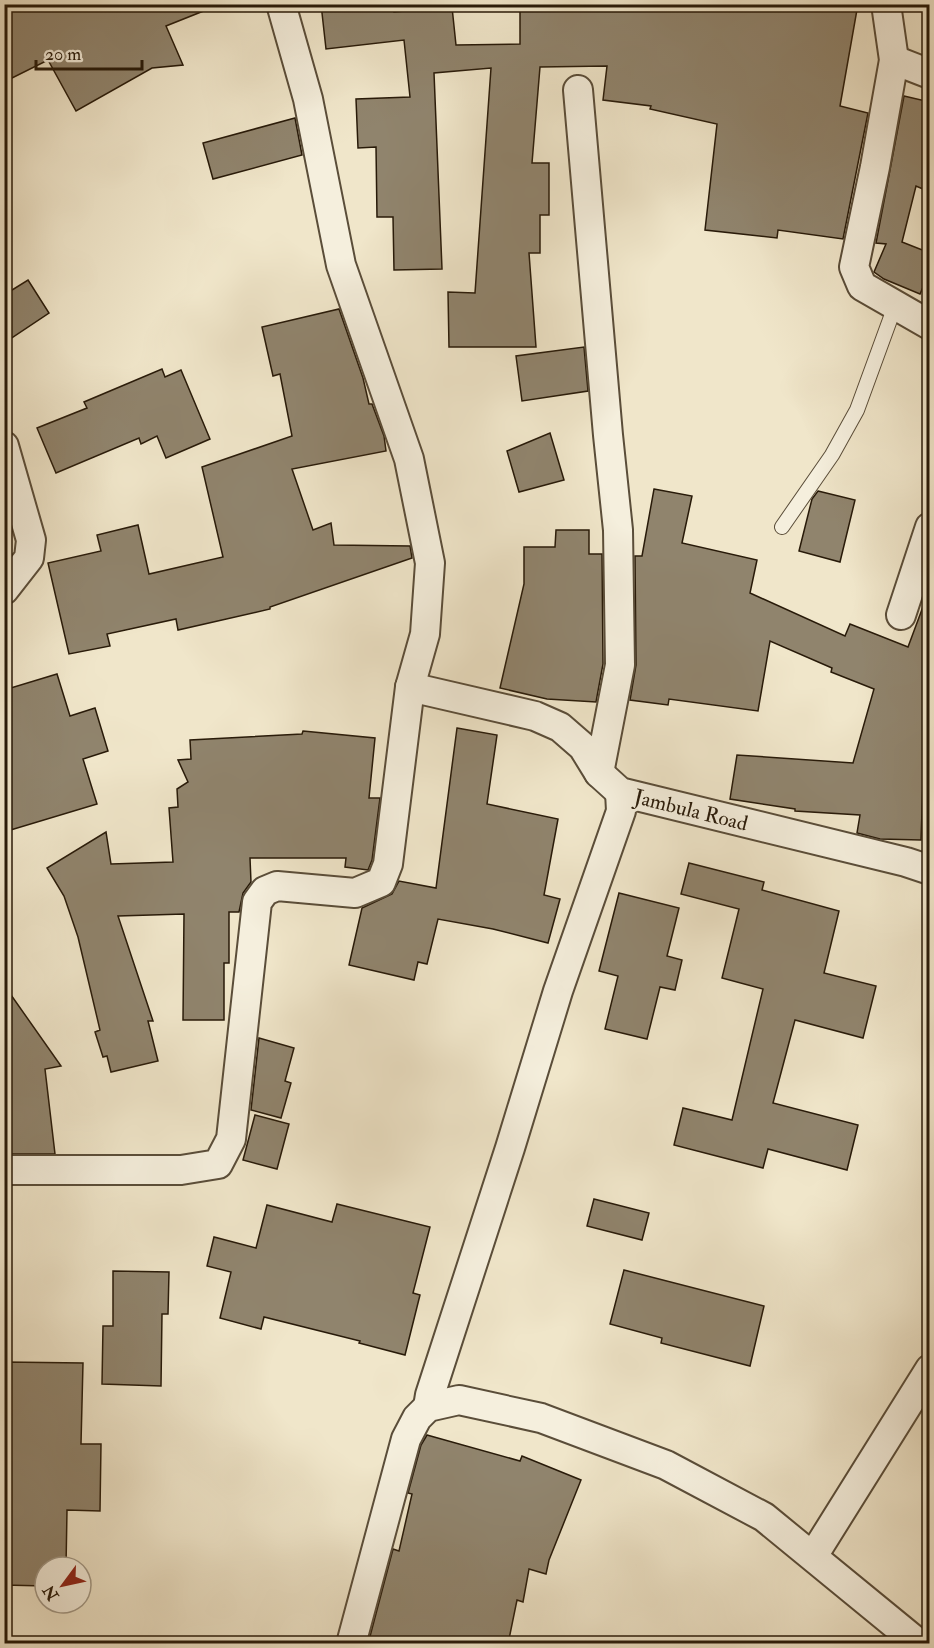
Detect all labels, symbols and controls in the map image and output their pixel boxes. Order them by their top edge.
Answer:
scale bar [36,33,142,71]
text: 20 m [45,43,81,66]
street label: Jambula Road [630,783,751,838]
north arrow [33,1555,93,1615]
text: N [39,1581,64,1605]

